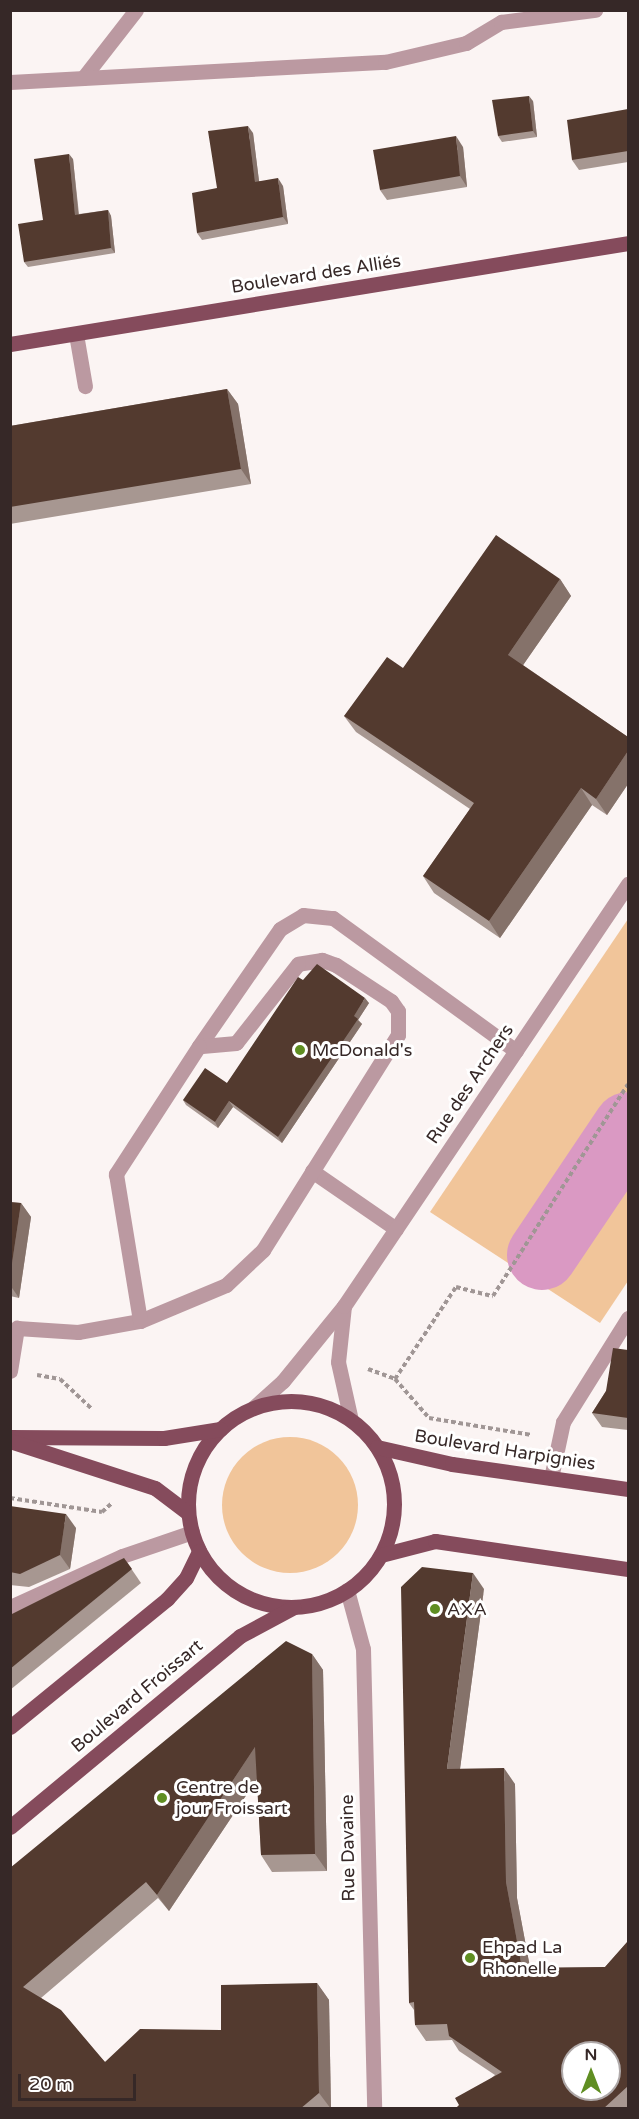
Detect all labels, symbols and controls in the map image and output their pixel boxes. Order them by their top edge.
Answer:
street label: Boulevard des Alliés [230,250,402,298]
street label: Rue des Archers [422,1020,518,1148]
place label: McDonald's [312,1039,412,1061]
marker: McDonald's [293,1043,307,1057]
street label: Boulevard Harpignies [413,1425,597,1475]
place label: AXA [447,1598,487,1620]
marker: AXA [428,1602,442,1616]
street label: Boulevard Froissart [67,1635,207,1757]
place label: Centre de jour Froissart [176,1777,288,1820]
marker: Centre de jour Froissart [153,1789,171,1807]
street label: Rue Davaine [336,1794,360,1902]
place label: Ehpad La Rhonelle [482,1937,562,1980]
marker: Ehpad La Rhonelle [463,1951,477,1965]
north arrow [561,2041,621,2101]
text: N [585,2045,597,2065]
scale bar [21,2062,140,2100]
text: 20 m [29,2073,73,2095]

